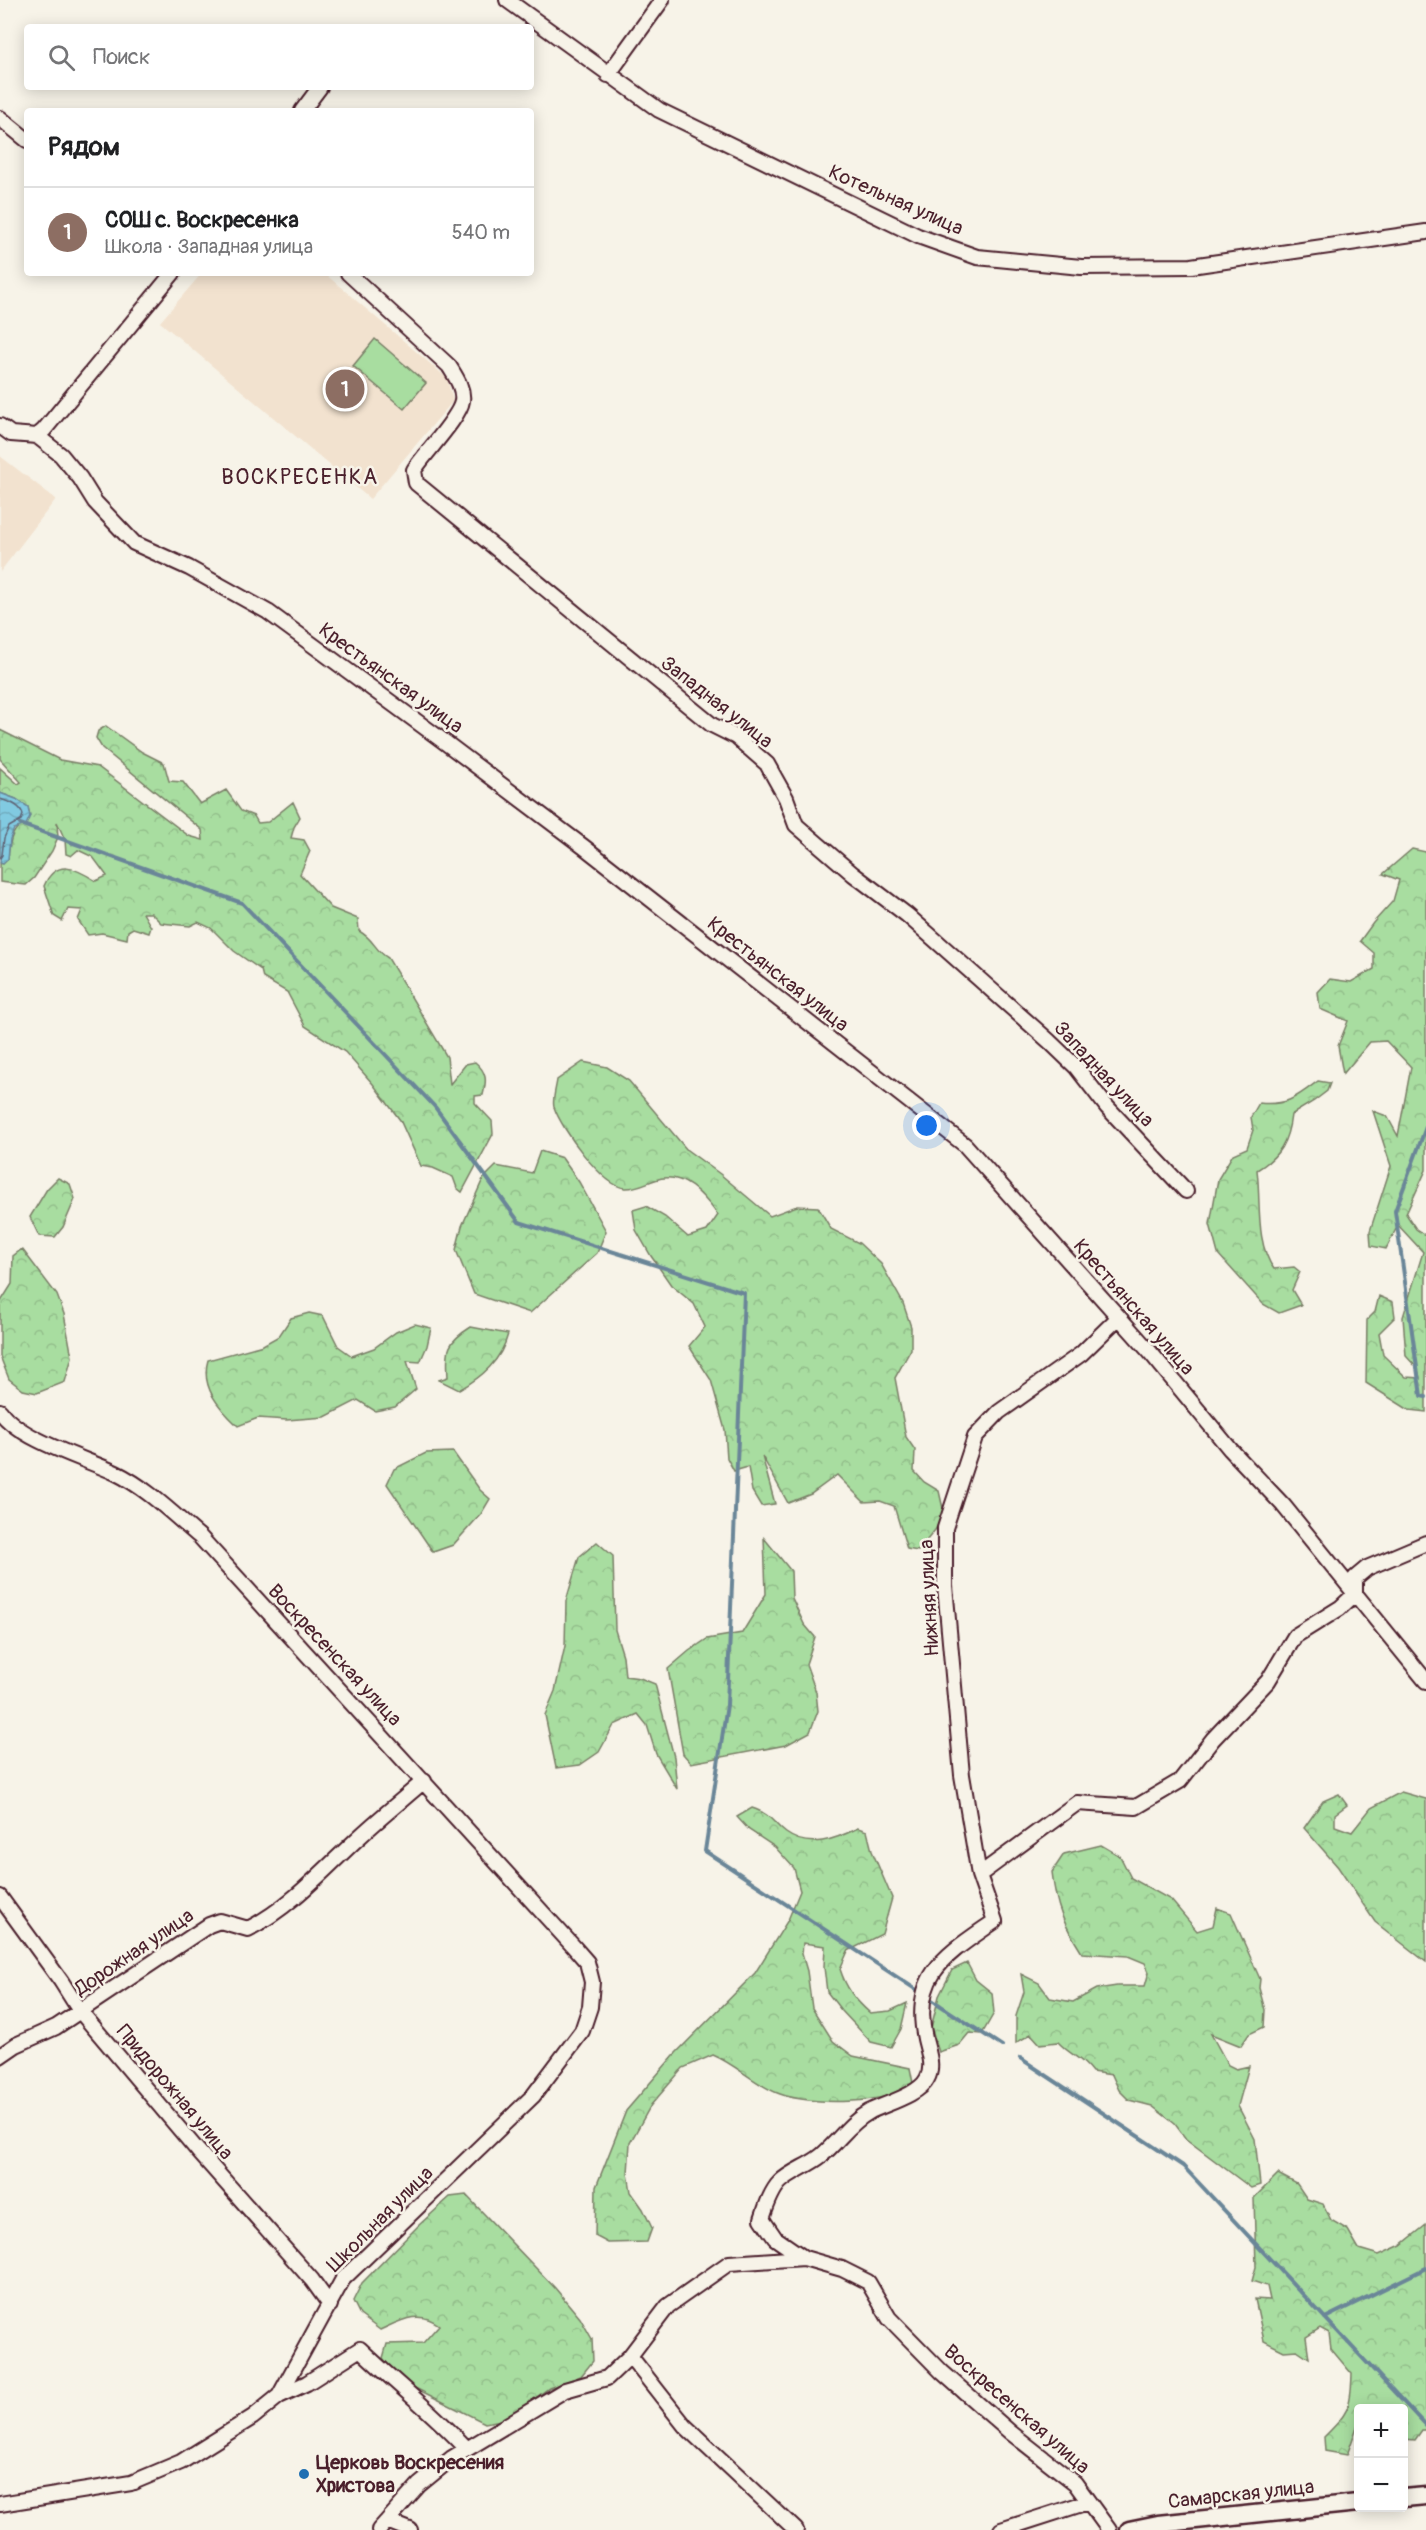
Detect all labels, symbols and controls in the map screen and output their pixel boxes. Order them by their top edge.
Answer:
search box [24,24,534,90]
icon: search [45,41,78,74]
text: Поиск [93,43,150,71]
text: Рядом [48,131,120,163]
street label: Котельная улица [825,159,967,241]
text: СОШ с. Воскресенка [105,206,299,234]
text: 1 [64,220,71,245]
text: 540 m [452,220,510,245]
text: Школа · Западная улица [105,234,313,259]
pin: 1 [326,366,364,412]
district label: ВОСКРЕСЕНКА [221,463,379,491]
street label: Крестьянская улица [314,617,468,739]
street label: Западная улица [656,650,778,754]
street label: Крестьянская улица [702,911,854,1037]
street label: Западная улица [1049,1016,1159,1132]
your location [912,1111,941,1140]
street label: Крестьянская улица [1068,1234,1200,1380]
street label: Нижняя улица [913,1539,945,1657]
street label: Воскресенская улица [263,1579,407,1731]
street label: Дорожная улица [69,1903,198,2002]
street label: Придорожная улица [111,2019,239,2165]
street label: Школьная улица [322,2161,438,2277]
street label: Воскресенская улица [939,2339,1095,2479]
map controls [1354,2404,1408,2512]
button: + [1354,2404,1408,2458]
place label: Церковь Воскресения Христова [316,2450,504,2498]
button: − [1354,2458,1408,2512]
marker: Церковь Воскресения Христова [297,2467,311,2481]
street label: Самарская улица [1167,2474,1315,2514]

